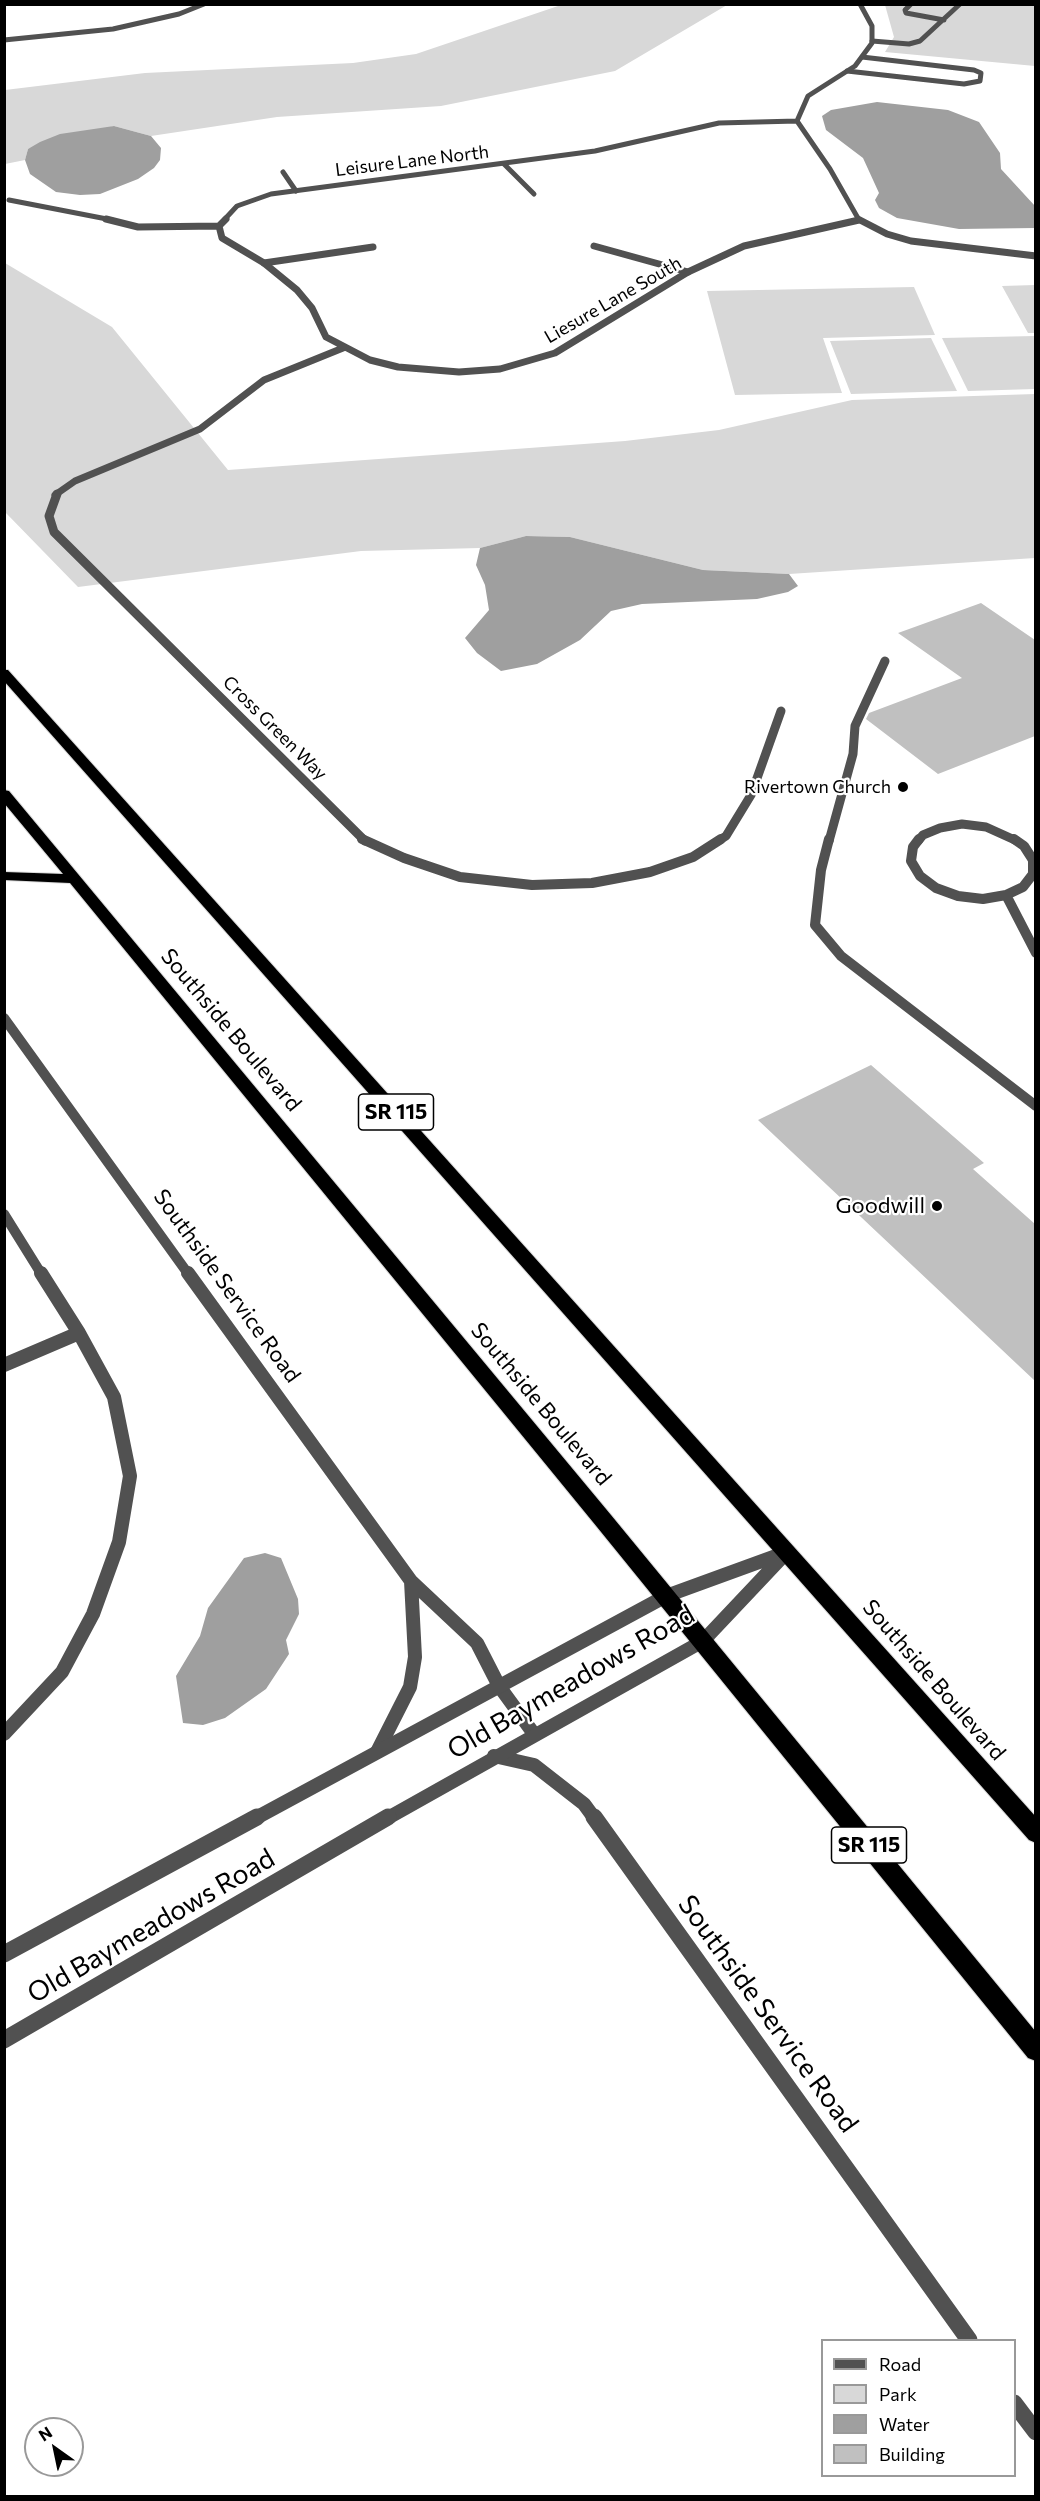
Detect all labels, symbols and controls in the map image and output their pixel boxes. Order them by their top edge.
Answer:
street label: Leisure Lane North [334,141,490,181]
street label: Liesure Lane South [541,252,685,348]
street label: Cross Green Way [218,671,332,785]
place label: Rivertown Church [744,776,891,798]
marker: Rivertown Church [896,780,910,794]
street label: Southside Boulevard [155,943,307,1117]
road number: SR 115 [358,1094,434,1130]
street label: Southside Service Road [148,1184,306,1388]
place label: Goodwill [835,1193,925,1219]
marker: Goodwill [930,1199,944,1213]
street label: Southside Boulevard [465,1317,617,1491]
street label: Southside Boulevard [857,1594,1011,1766]
street label: Old Baymeadows Road [442,1598,700,1766]
road number: SR 115 [832,1827,906,1863]
street label: Old Baymeadows Road [22,1842,280,2010]
street label: Southside Service Road [671,1889,865,2139]
legend [821,2339,1016,2477]
text: Road [879,2353,921,2375]
text: Park [879,2383,917,2405]
text: Water [879,2413,930,2435]
north arrow [24,2417,84,2477]
text: N [35,2422,55,2444]
text: Building [879,2443,945,2465]

